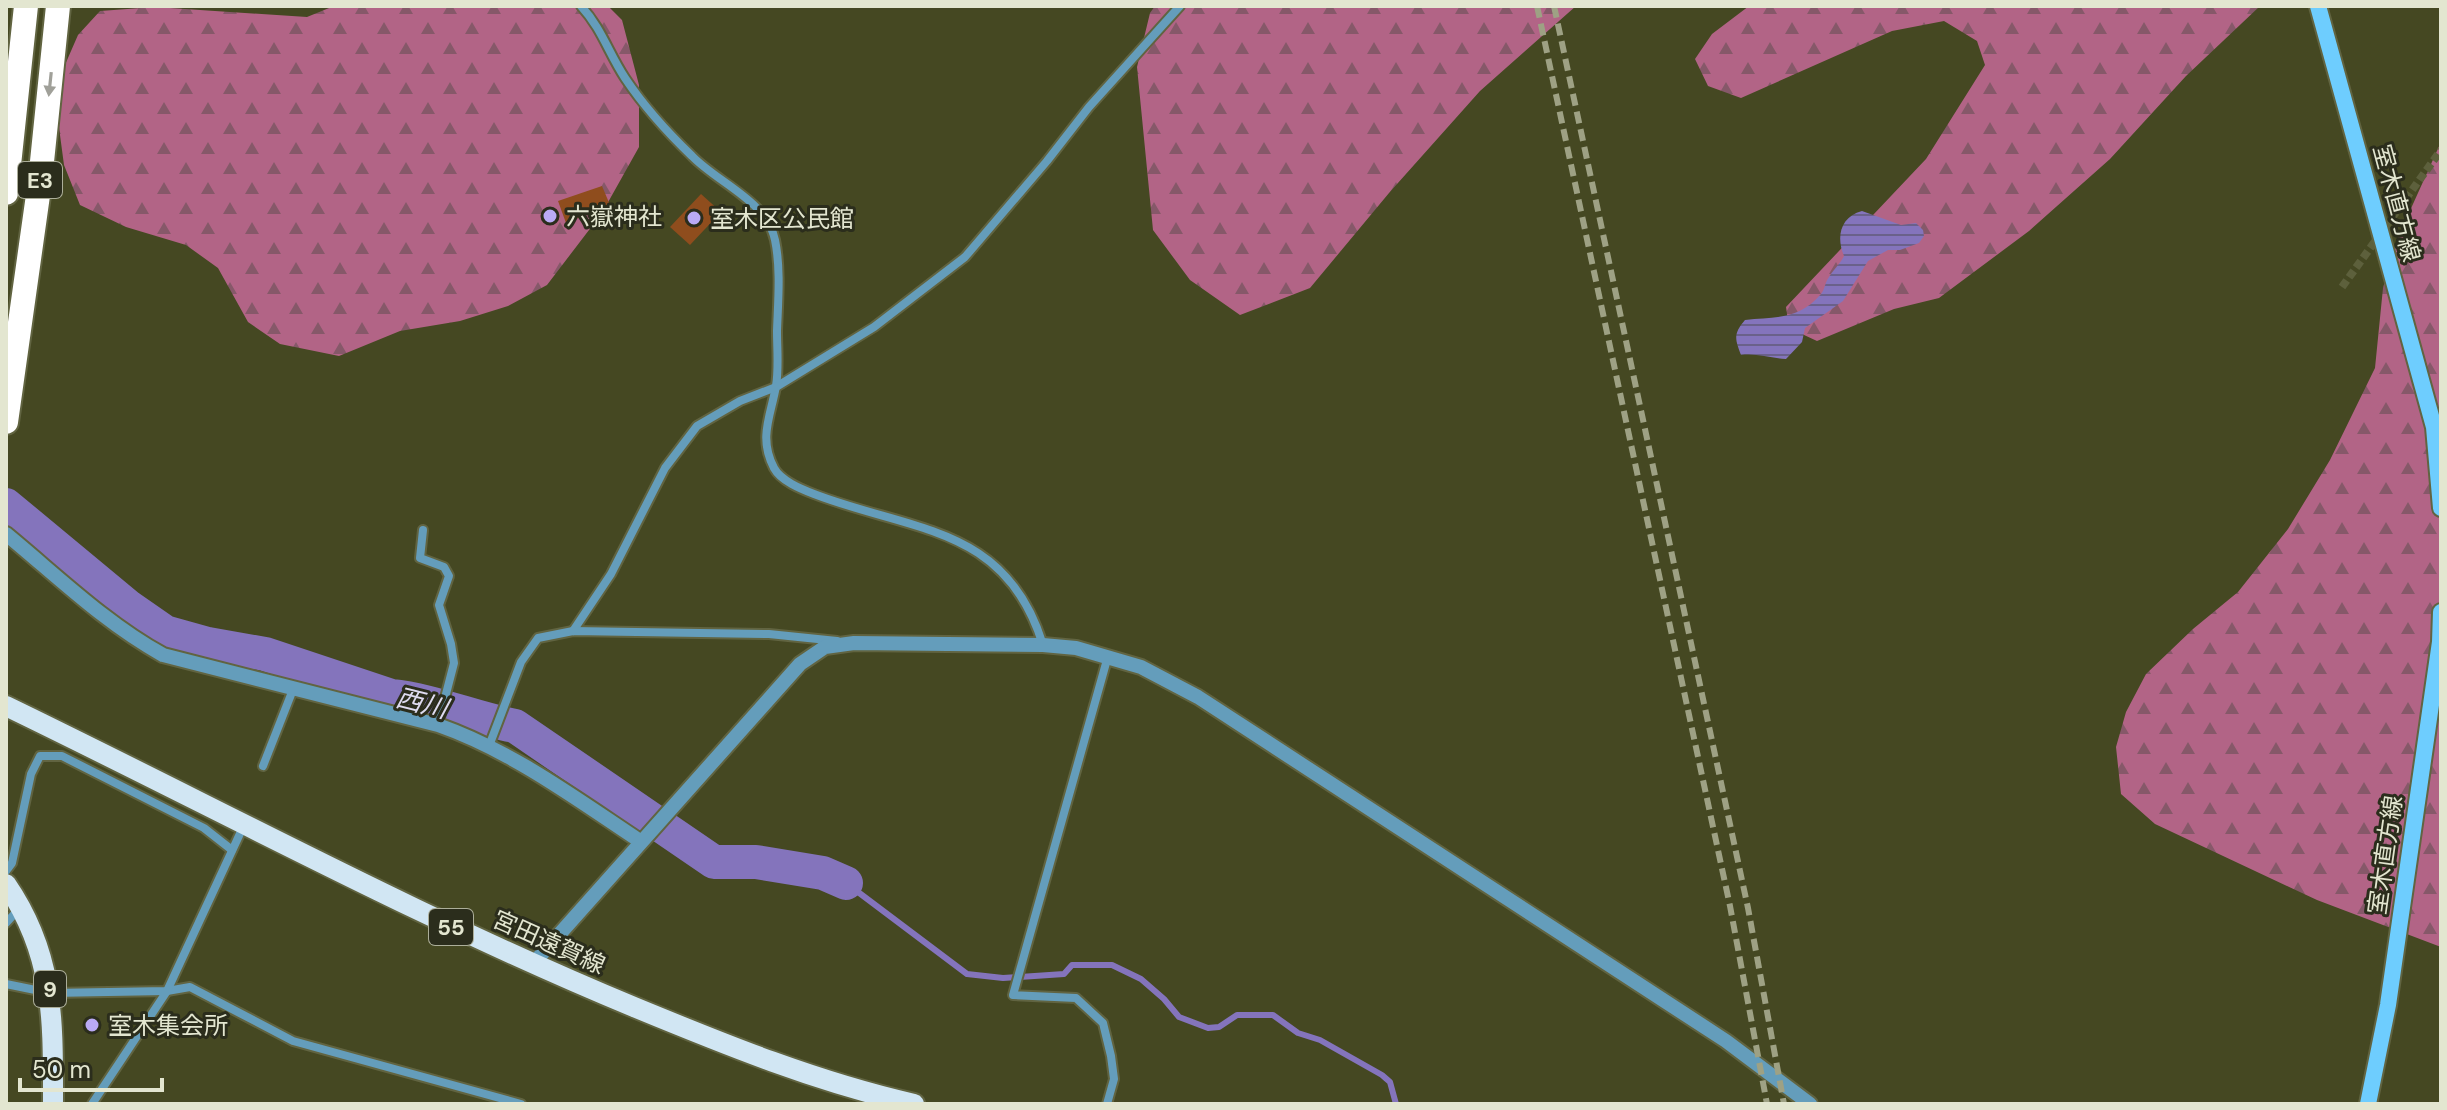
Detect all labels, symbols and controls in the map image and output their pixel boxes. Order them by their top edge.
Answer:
one-way arrow [43,72,56,97]
street label: 室木直方線 [2366,141,2428,265]
road number: E3 [18,162,62,198]
place label: 六嶽神社 [566,201,662,232]
place label: 室木区公民館 [710,203,854,234]
marker: 六嶽神社 [541,207,559,225]
marker: 室木区公民館 [685,209,703,227]
water label: 西川 [393,680,454,727]
street label: 室木直方線 [2361,793,2409,917]
street label: 宮田遠賀線 [488,903,610,981]
road number: 55 [429,909,473,945]
road number: 9 [34,971,66,1007]
place label: 室木集会所 [108,1010,228,1041]
marker: 室木集会所 [83,1016,101,1034]
scale bar [20,1042,162,1092]
text: 50 m [32,1054,91,1085]

